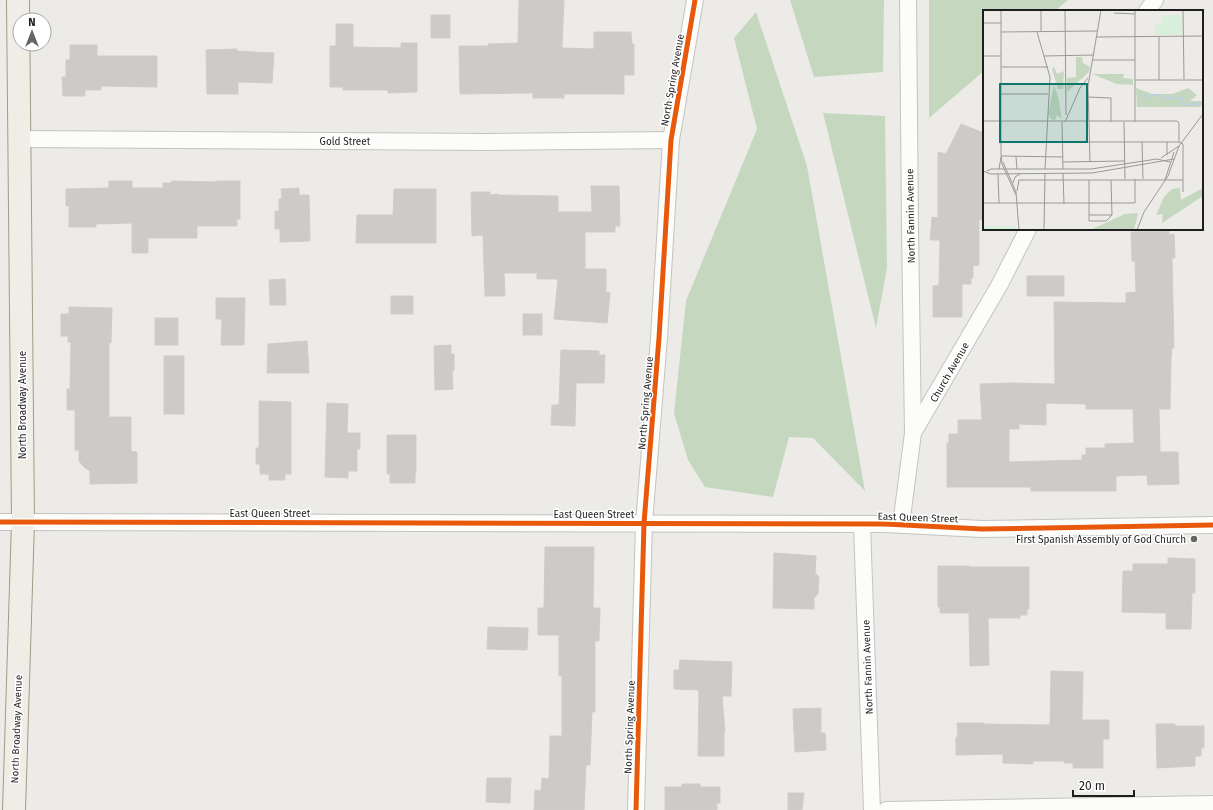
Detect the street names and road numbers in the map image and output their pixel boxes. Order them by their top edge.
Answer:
street label: North Spring Avenue [659,33,687,127]
street label: Gold Street [320,136,371,148]
street label: North Fannin Avenue [904,169,918,263]
street label: Church Avenue [928,340,972,405]
street label: North Broadway Avenue [17,351,29,459]
street label: North Spring Avenue [636,356,656,450]
street label: East Queen Street [230,508,311,520]
street label: East Queen Street [554,509,635,521]
street label: East Queen Street [877,511,959,525]
street label: North Fannin Avenue [860,619,876,714]
street label: North Broadway Avenue [9,675,25,783]
street label: North Spring Avenue [622,680,638,774]

